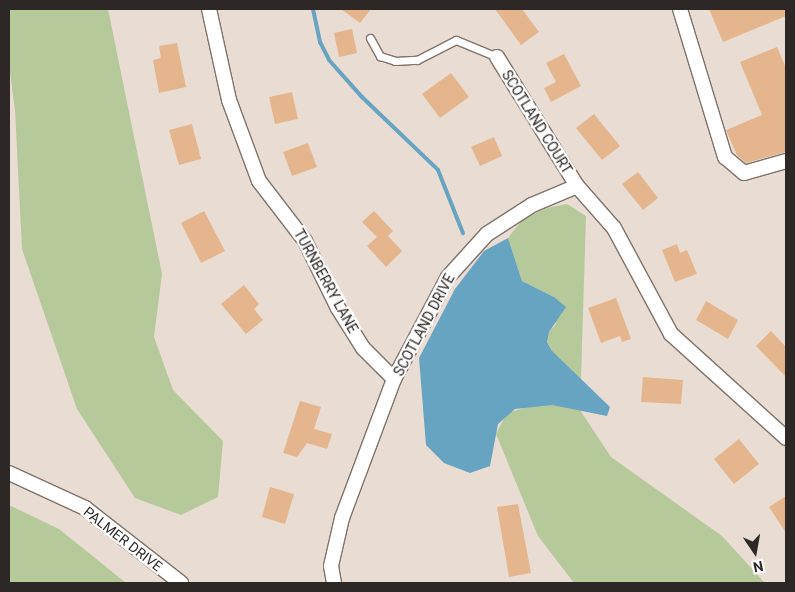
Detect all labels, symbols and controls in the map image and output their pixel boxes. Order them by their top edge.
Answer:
street label: SCOTLAND COURT [498,67,576,177]
street label: TURNBERRY LANE [290,226,362,336]
street label: SCOTLAND DRIVE [390,271,458,379]
street label: PALMER DRIVE [80,503,166,575]
north arrow [730,527,780,577]
text: N [752,558,765,576]

